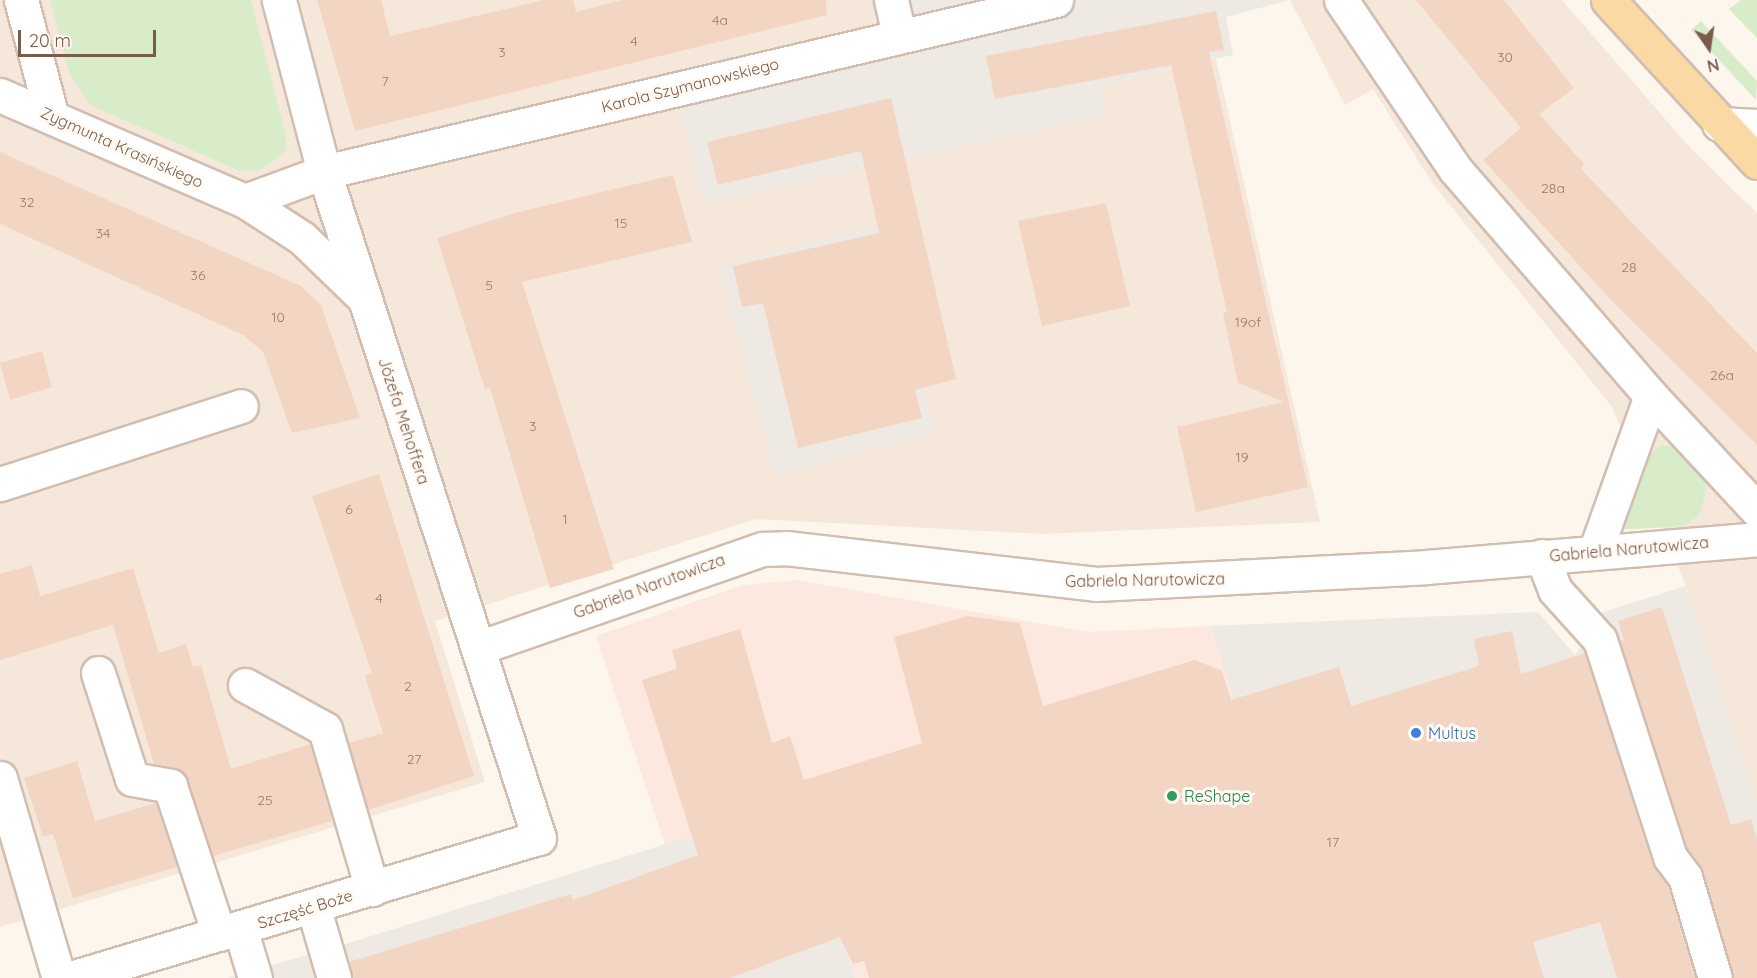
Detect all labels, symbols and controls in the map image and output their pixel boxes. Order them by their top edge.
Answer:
house number: 4a [712,12,728,28]
scale bar [21,18,159,56]
north arrow [1679,18,1739,78]
text: 20 m [29,29,71,52]
house number: 4 [630,33,638,49]
house number: 3 [498,44,506,60]
house number: 30 [1497,49,1513,65]
street label: Karola Szymanowskiego [599,54,781,116]
text: N [1705,54,1721,77]
house number: 7 [381,73,389,89]
street label: Zygmunta Krasińskiego [38,102,206,192]
house number: 28a [1541,180,1565,196]
house number: 32 [19,194,35,210]
house number: 15 [615,215,627,231]
house number: 34 [96,225,110,241]
house number: 28 [1621,259,1637,275]
house number: 36 [191,267,205,283]
house number: 5 [485,277,493,293]
house number: 10 [271,309,285,325]
house number: 19of [1235,314,1261,330]
street label: Józefa Mehoffera [374,355,434,487]
house number: 26a [1710,367,1734,383]
house number: 3 [529,418,537,434]
house number: 19 [1236,449,1248,465]
house number: 6 [345,501,353,517]
house number: 1 [562,511,568,527]
street label: Gabriela Narutowicza [1549,532,1709,566]
street label: Gabriela Narutowicza [571,550,727,622]
street label: Gabriela Narutowicza [1065,569,1225,591]
house number: 4 [375,590,383,606]
house number: 2 [404,678,412,694]
place label: Multus [1428,723,1476,743]
marker: Multus [1409,726,1423,740]
house number: 27 [407,751,421,767]
place label: ReShape [1184,786,1250,806]
marker: ReShape [1165,789,1179,803]
house number: 25 [257,792,273,808]
house number: 17 [1327,834,1339,850]
street label: Szczęść Boże [255,885,355,933]

